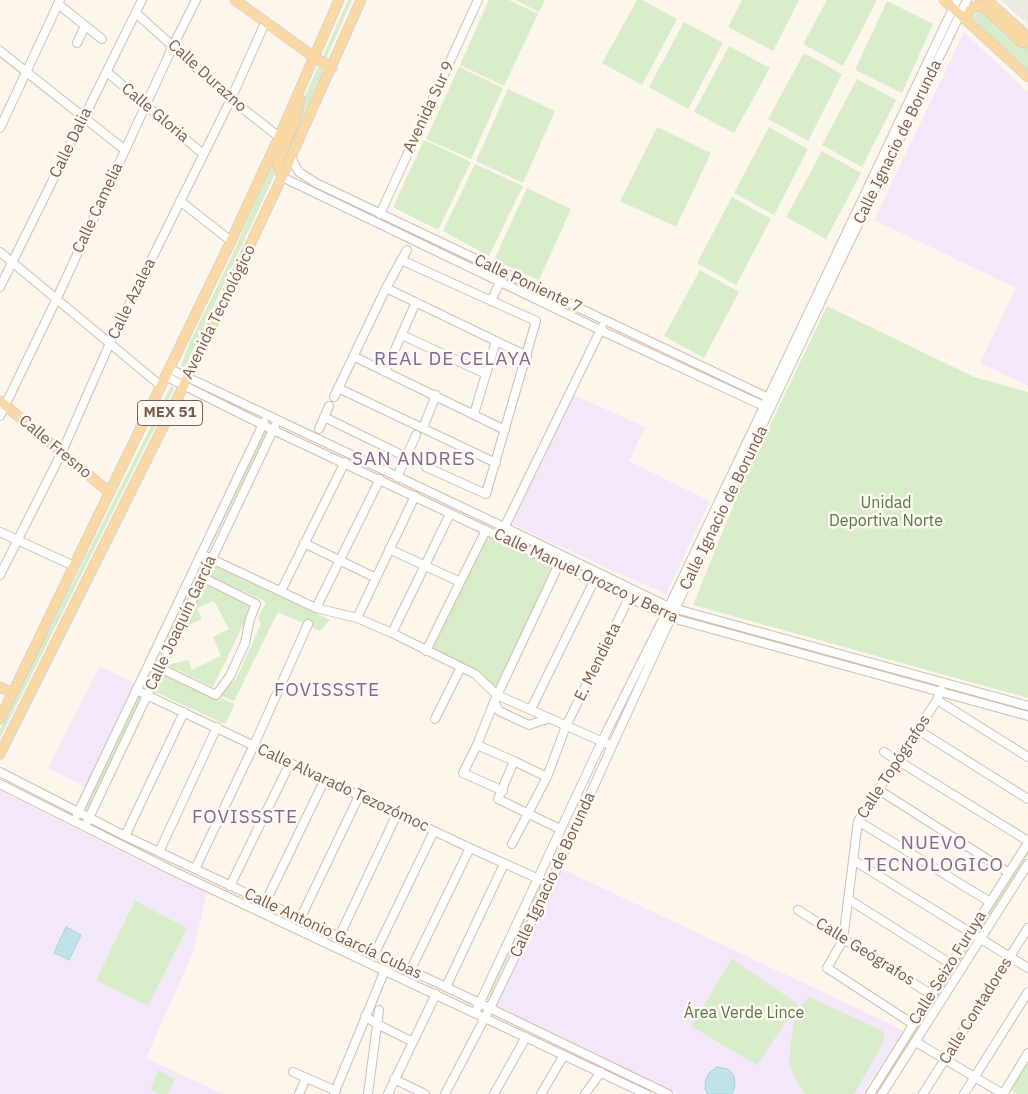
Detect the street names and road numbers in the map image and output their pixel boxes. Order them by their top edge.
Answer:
street label: Calle Durazno [164,36,250,116]
street label: Calle Ignacio de Borunda [850,57,946,227]
street label: Avenida Sur 9 [399,58,459,156]
street label: Calle Gloria [117,79,193,147]
street label: Calle Dalia [46,105,96,181]
street label: Calle Camelia [69,160,127,256]
street label: Avenida Tecnológico [178,242,260,382]
street label: Calle Poniente 7 [471,251,585,317]
street label: Calle Azalea [104,255,160,343]
road number: MEX 51 [138,400,202,426]
street label: Calle Fresno [15,411,95,483]
street label: Calle Ignacio de Borunda [676,423,772,593]
street label: Calle Manuel Orozco y Berra [491,525,681,627]
street label: Calle Joaquín García [141,553,221,693]
street label: E. Mendieta [571,620,625,704]
street label: Calle Topógrafos [853,712,935,822]
street label: Calle Alvarado Tezozómoc [254,740,432,836]
street label: Calle Ignacio de Borunda [506,789,600,961]
street label: Calle Antonio García Cubas [241,884,425,984]
street label: Calle Seizo Furuya [905,908,991,1028]
street label: Calle Geógrafos [812,914,918,990]
street label: Calle Contadores [935,954,1017,1068]

